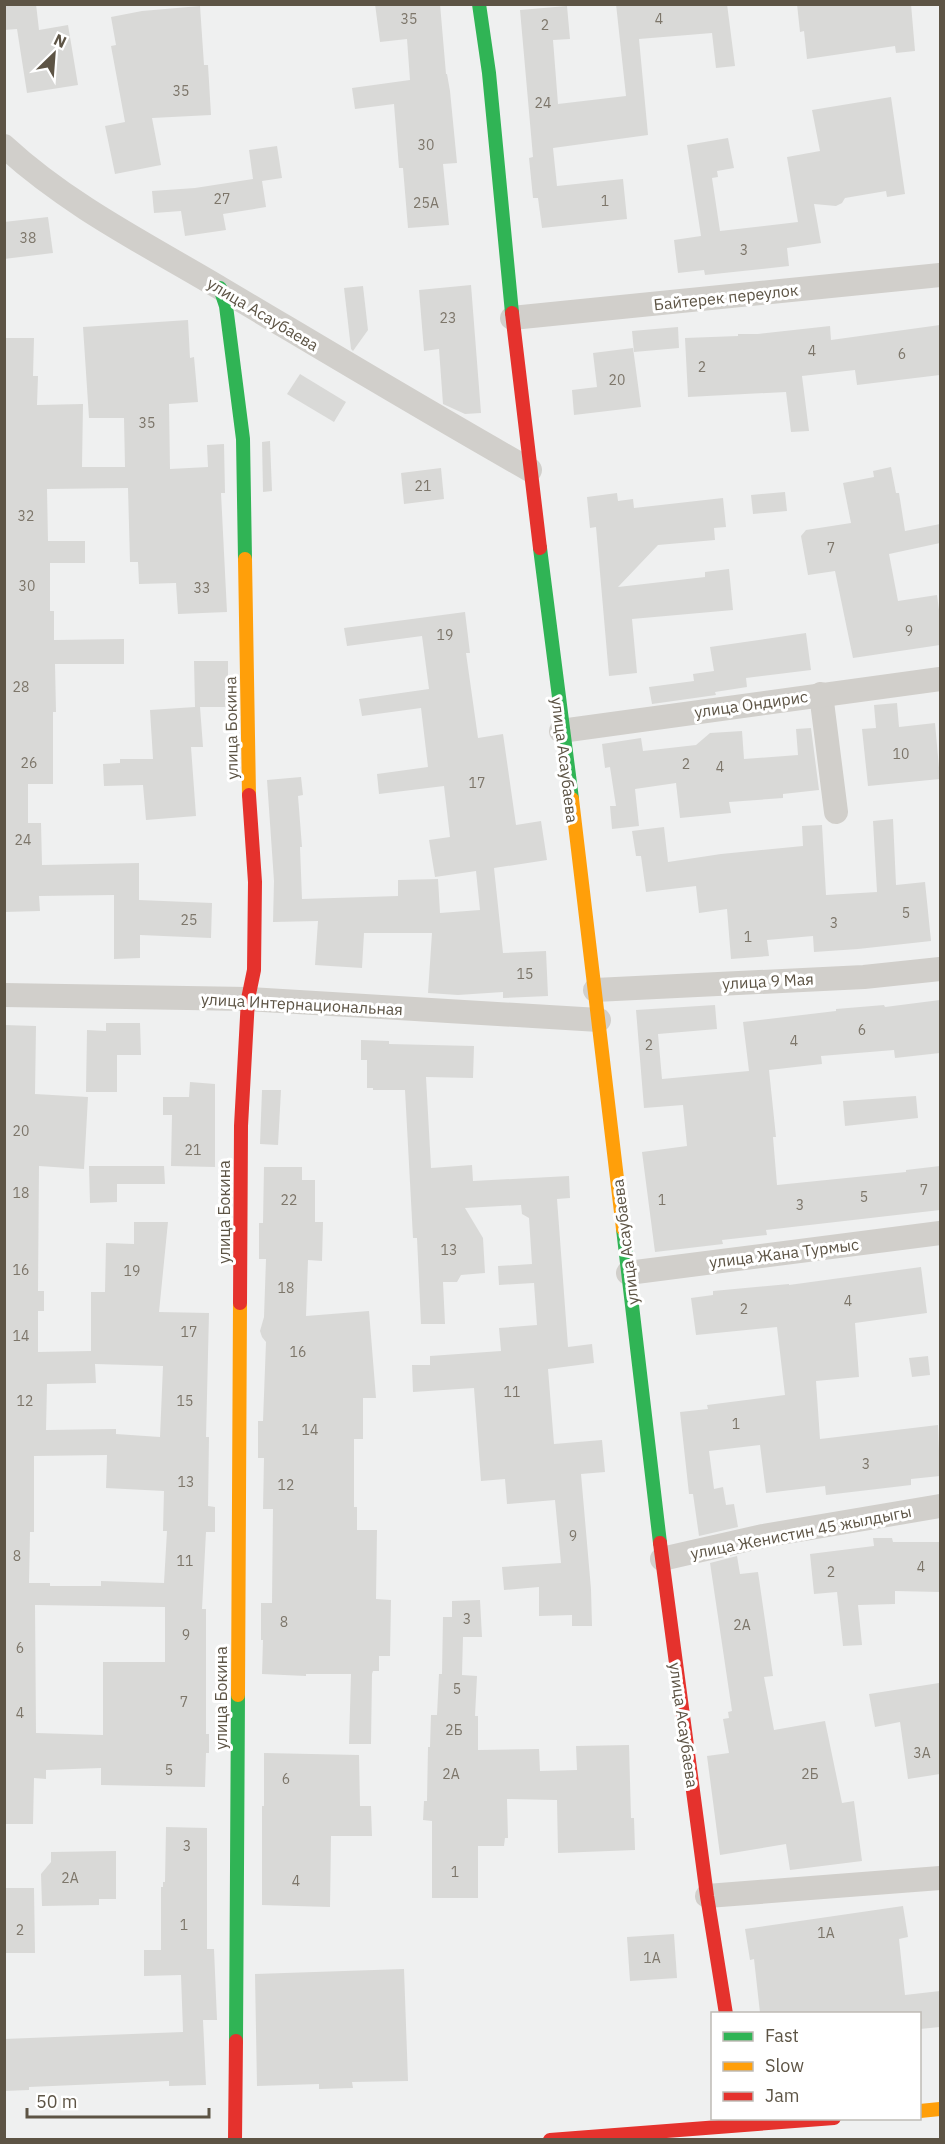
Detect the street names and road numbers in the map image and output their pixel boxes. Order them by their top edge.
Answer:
street label: улица Асаубаева [204,273,323,355]
street label: Байтерек переулок [653,279,800,315]
street label: улица Бокина [220,676,242,780]
street label: улица Ондирис [693,686,809,722]
street label: улица Асаубаева [547,696,583,824]
street label: улица 9 Мая [722,969,814,993]
street label: улица Интернациональная [201,989,403,1019]
street label: улица Бокина [214,1160,234,1264]
street label: улица Асаубаева [607,1178,643,1306]
street label: улица Жана Турмыс [708,1234,860,1272]
street label: улица Женистин 45 жылдыгы [689,1501,913,1563]
street label: улица Бокина [211,1646,231,1750]
street label: улица Асаубаева [665,1661,703,1790]

